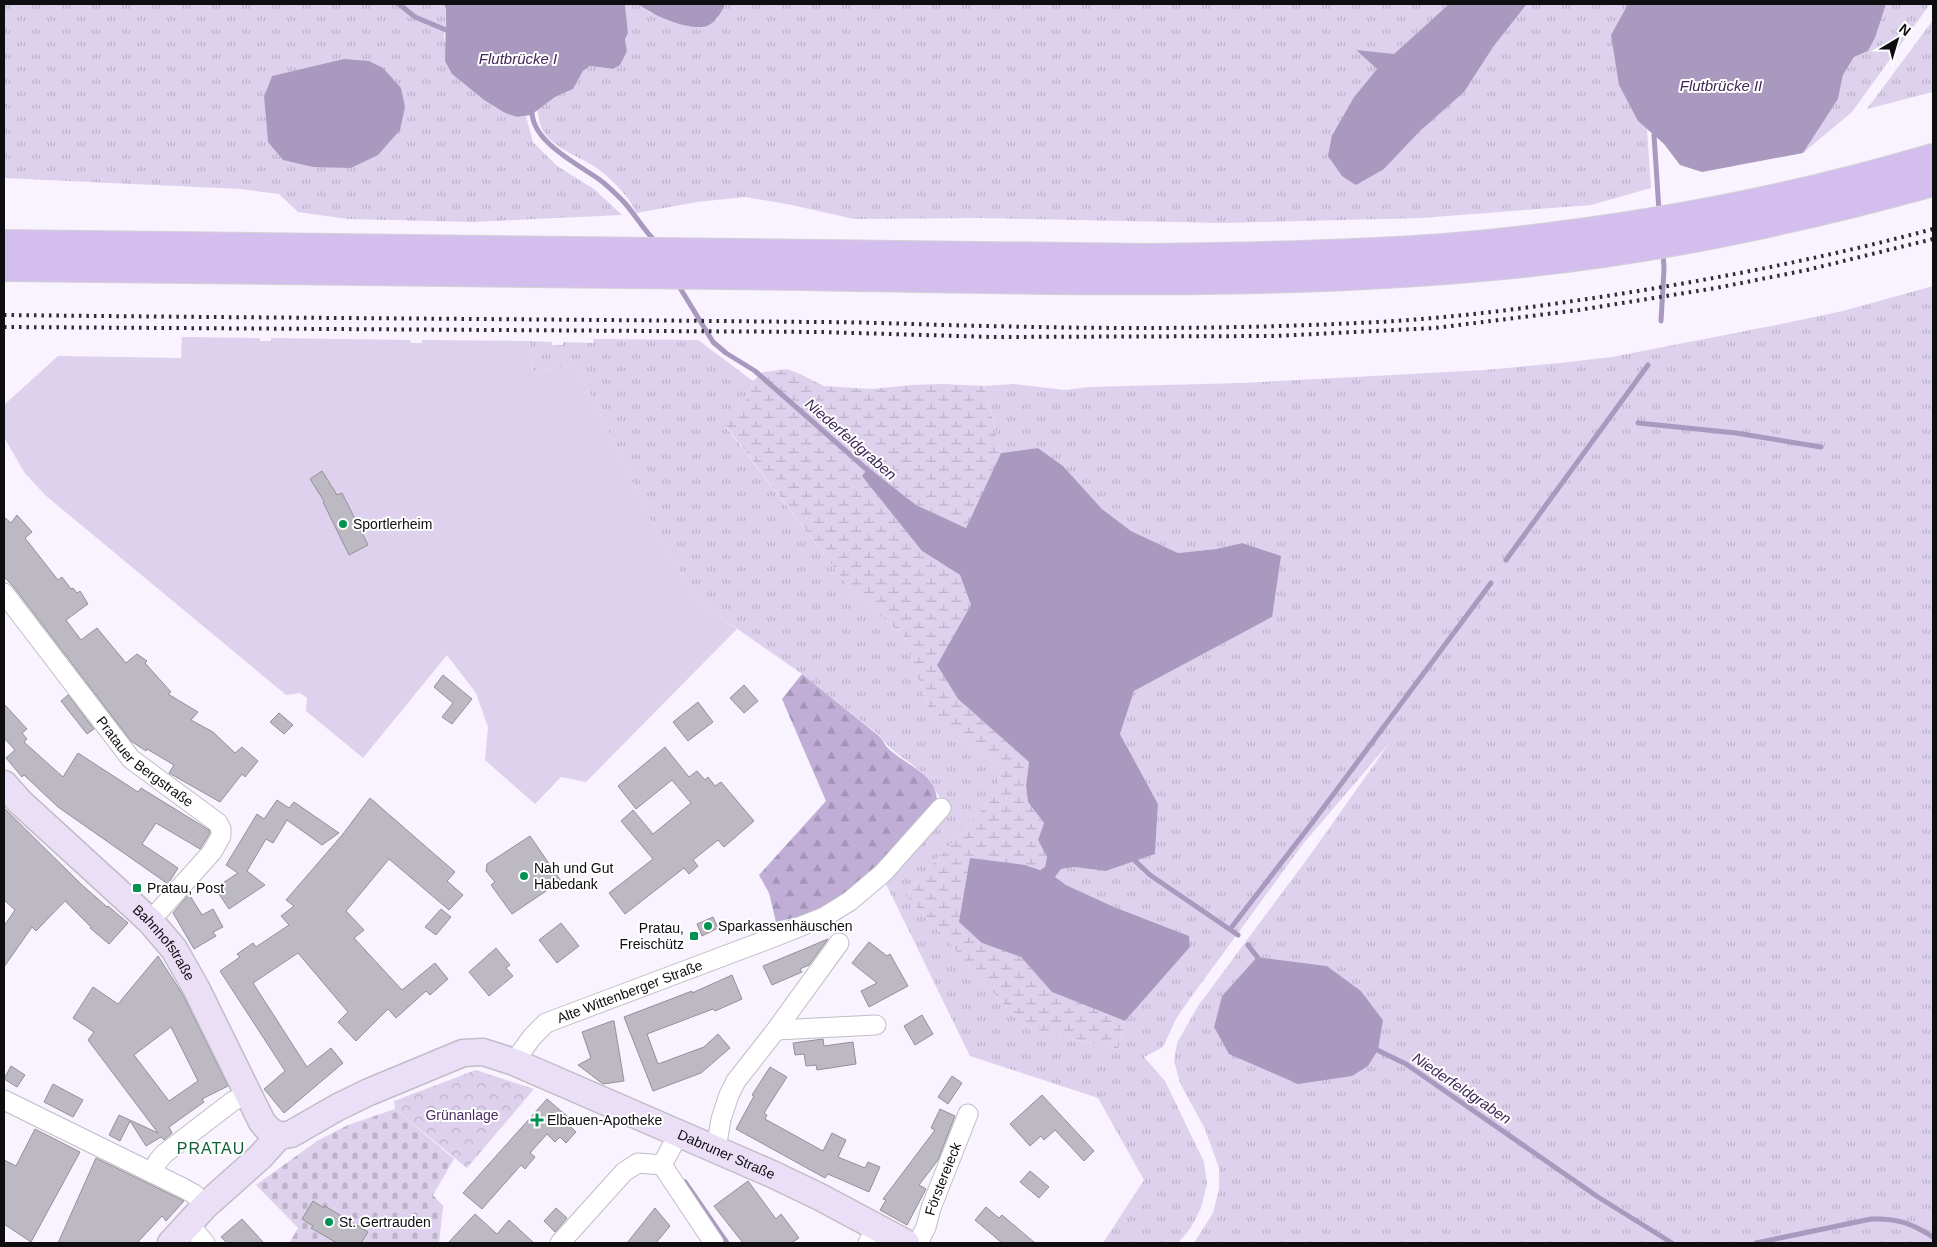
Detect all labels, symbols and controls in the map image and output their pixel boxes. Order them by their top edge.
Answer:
north arrow [1872,15,1922,65]
text: N [1896,20,1914,39]
water label: Flutbrücke I [479,50,557,67]
water label: Flutbrücke II [1680,77,1762,94]
water label: Niederfeldgraben [802,395,900,483]
place label: Sportlerheim [353,516,432,532]
marker: Sportlerheim [337,518,349,530]
street label: Pratauer Bergstraße [93,713,197,810]
place label: Nah und Gut Habedank [534,860,613,892]
marker: Nah und Gut Habedank [518,870,530,882]
place label: Pratau, Post [147,880,224,896]
marker: Pratau, Post [131,882,143,894]
street label: Bahnhofstraße [130,901,198,983]
place label: Sparkassenhäuschen [718,918,853,934]
place label: Pratau, Freischütz [619,920,684,952]
marker: Sparkassenhäuschen [702,920,714,932]
marker: Pratau, Freischütz [688,930,700,942]
street label: Alte Wittenberger Straße [555,957,705,1026]
water label: Niederfeldgraben [1410,1049,1514,1127]
park label: Grünanlage [425,1107,499,1123]
place label: Elbauen-Apotheke [547,1112,662,1128]
marker: Elbauen-Apotheke [531,1114,543,1126]
street label: Dabruner Straße [675,1126,778,1182]
street label: Förstereieck [921,1139,964,1217]
district label: PRATAU [177,1140,245,1157]
place label: St. Gertrauden [339,1214,431,1230]
marker: St. Gertrauden [323,1216,335,1228]

